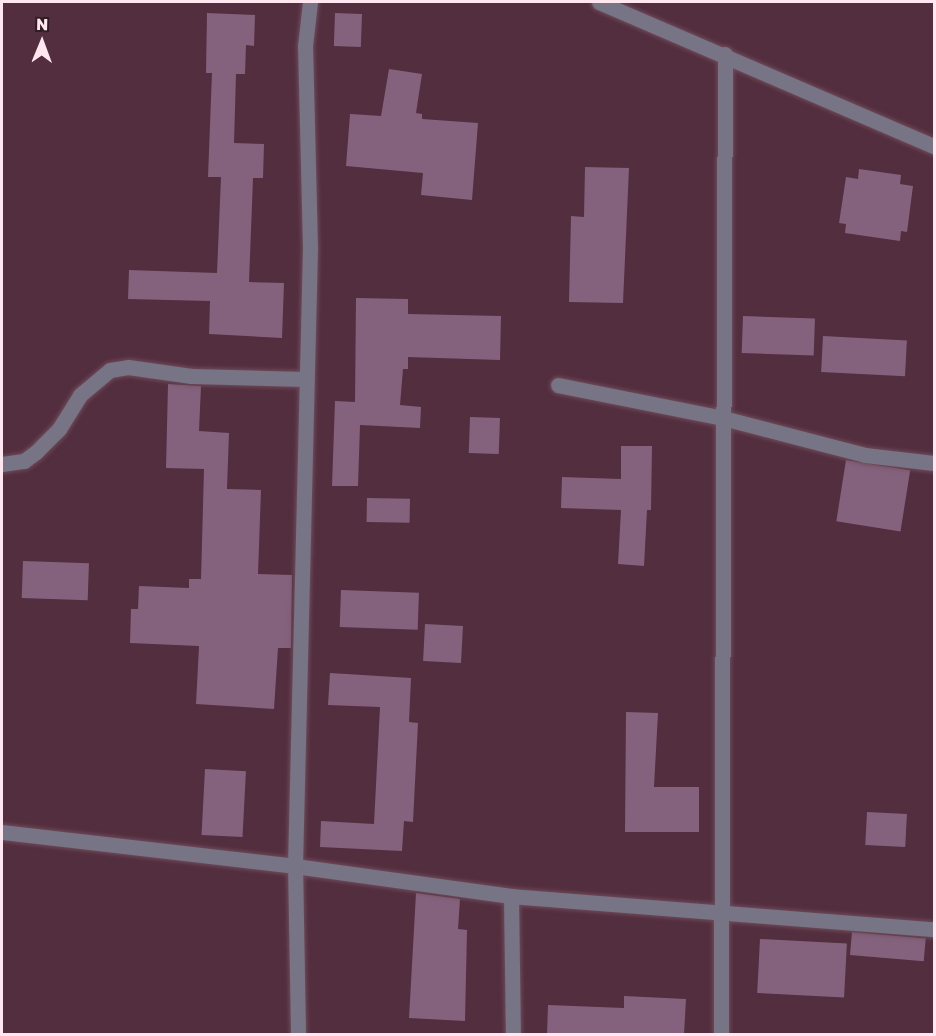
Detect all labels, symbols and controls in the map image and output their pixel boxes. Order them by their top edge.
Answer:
north arrow [12,12,72,72]
text: N [36,14,49,34]

